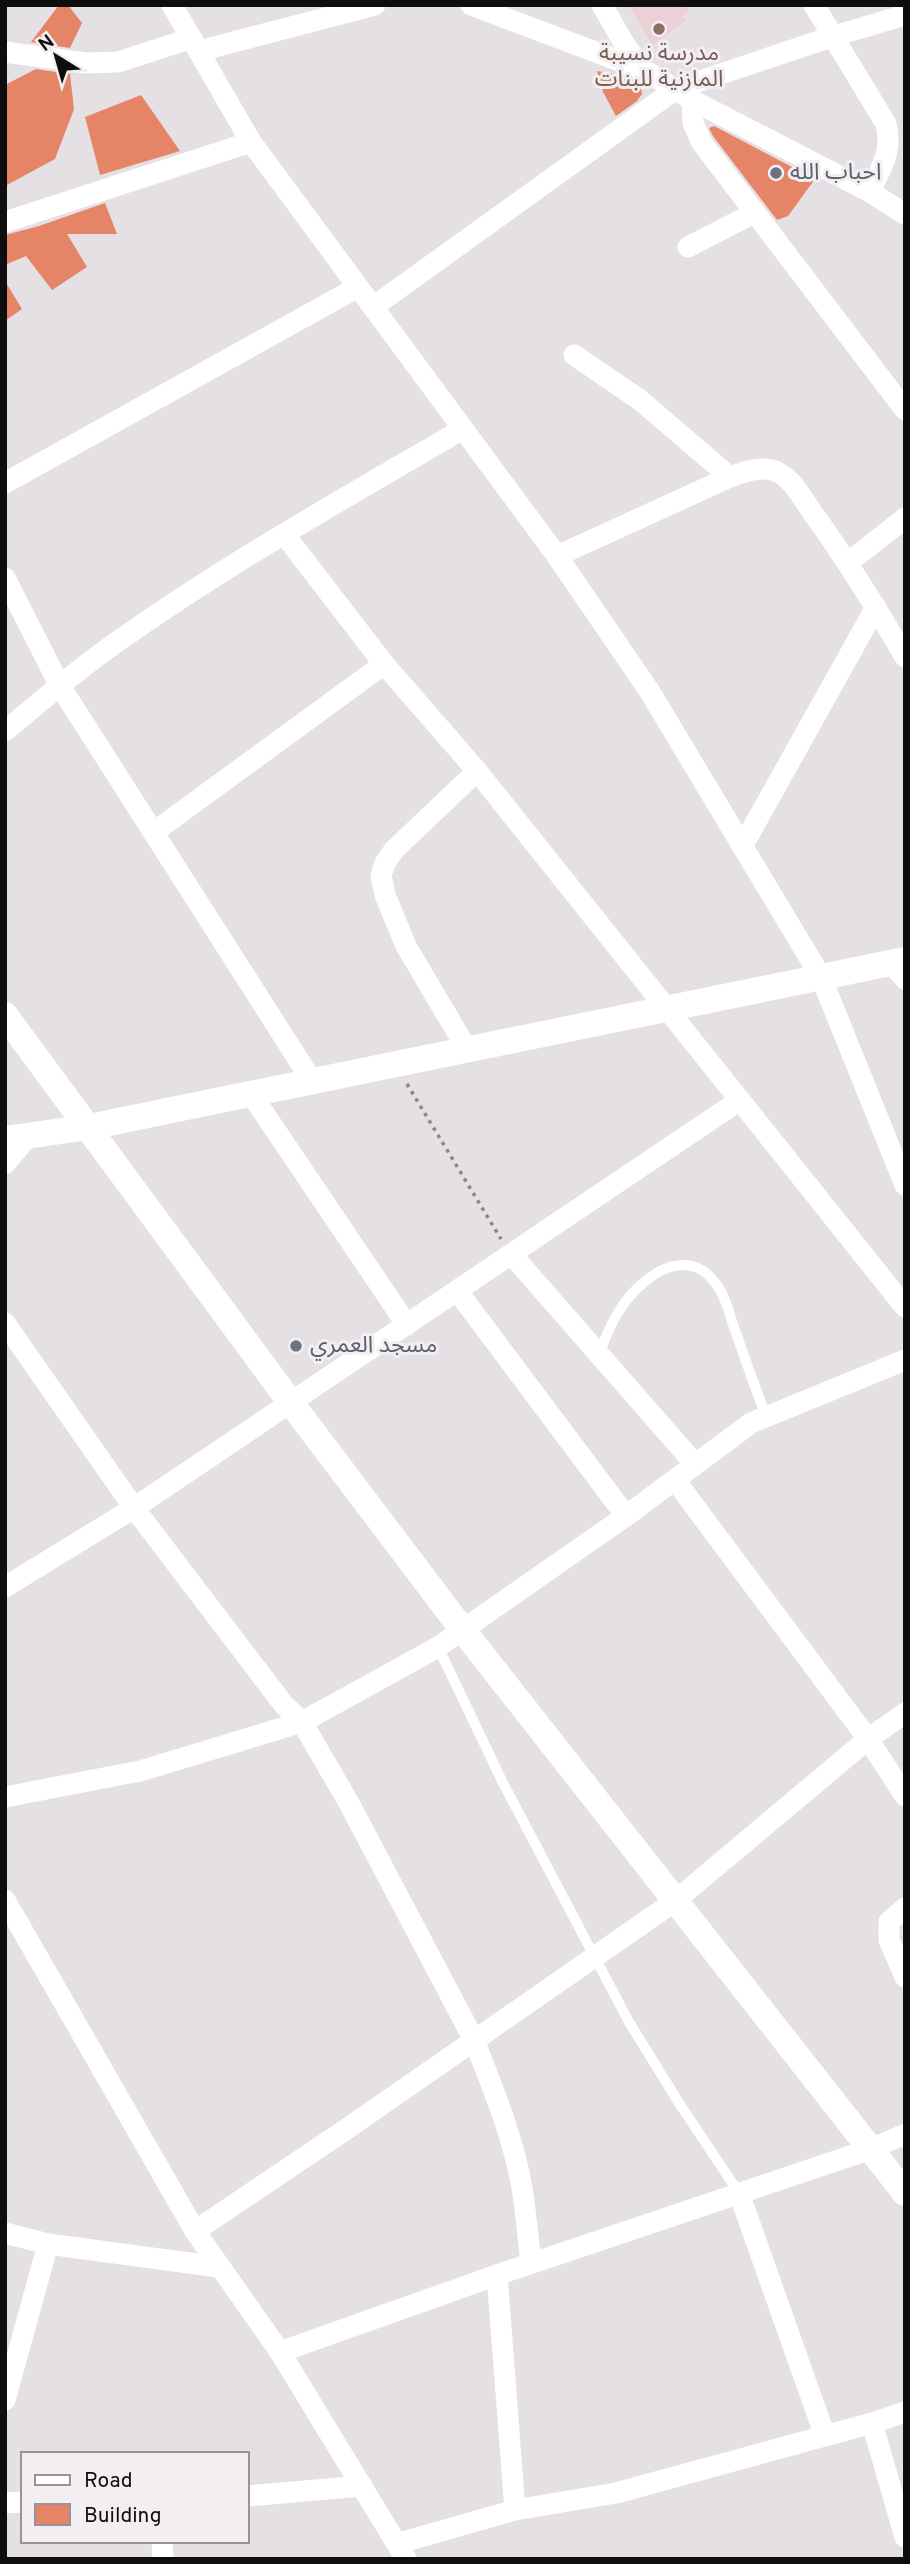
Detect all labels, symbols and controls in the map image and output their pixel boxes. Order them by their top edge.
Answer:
north arrow [21,21,91,91]
marker: مدرسة نسيبة المازنية للبنات [651,21,667,37]
text: N [34,30,60,58]
place label: مدرسة نسيبة المازنية للبنات [595,40,723,95]
place label: احباب الله [790,159,881,188]
marker: احباب الله [768,165,784,181]
place label: مسجد العمري [310,1332,437,1361]
marker: مسجد العمري [288,1338,304,1354]
legend [21,2452,248,2543]
text: Road [84,2468,133,2495]
text: Building [84,2503,162,2530]

